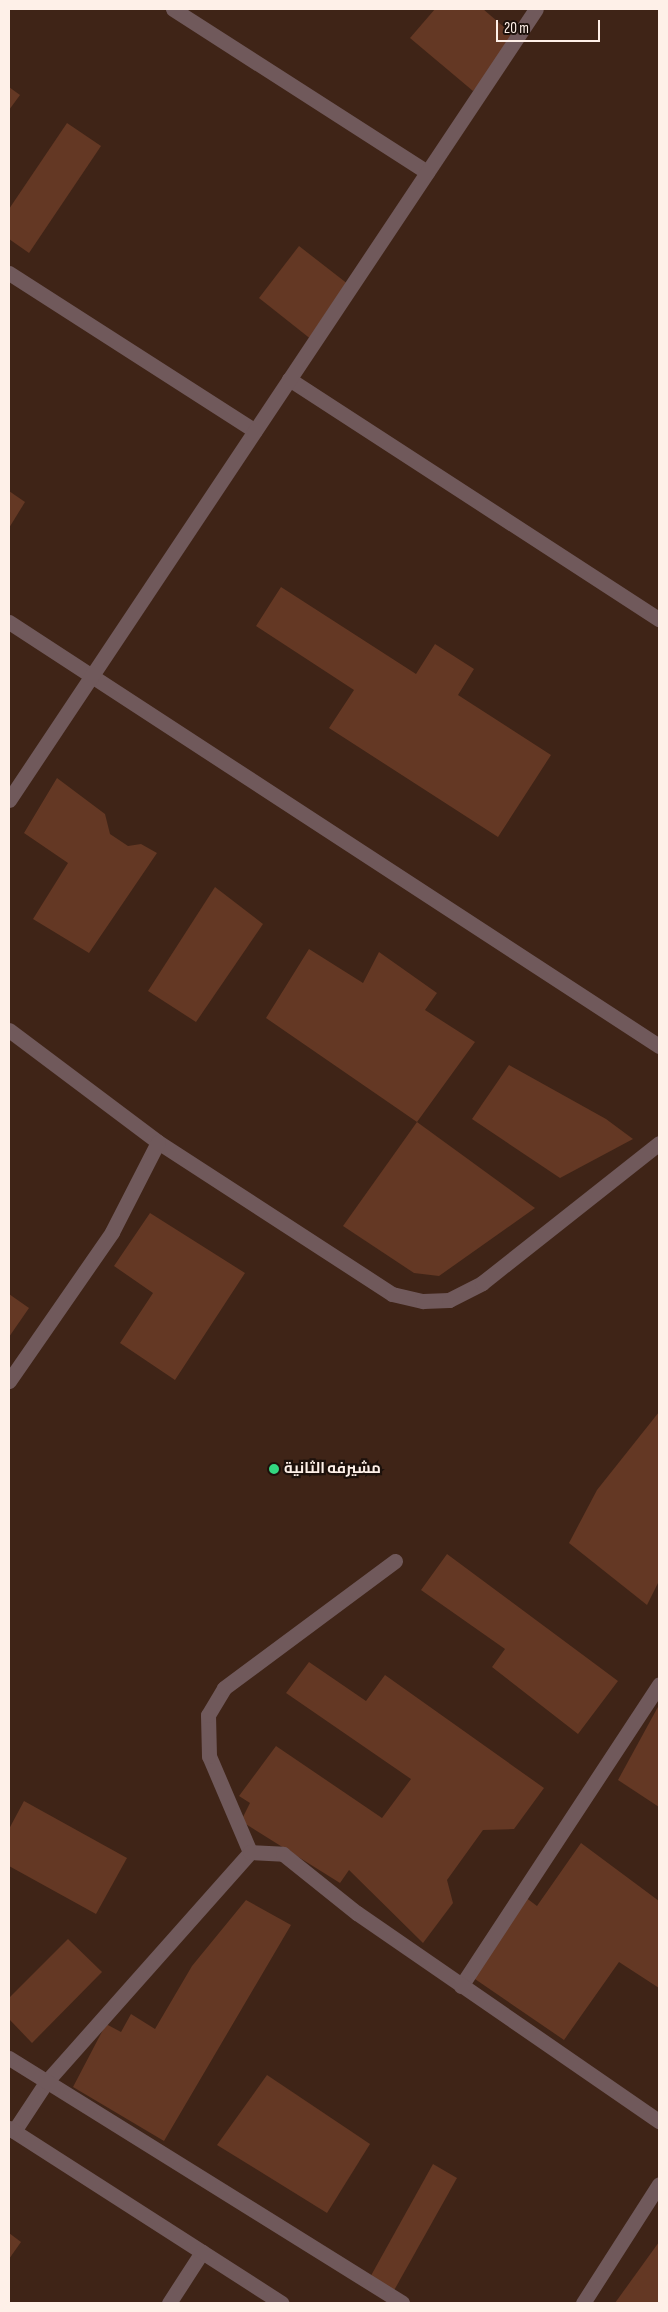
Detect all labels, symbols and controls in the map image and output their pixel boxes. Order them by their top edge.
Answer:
scale bar [498,10,602,42]
text: 20 m [504,19,529,38]
place label: مشيرفه الثانية [284,1460,381,1478]
marker: مشيرفه الثانية [268,1463,280,1475]

